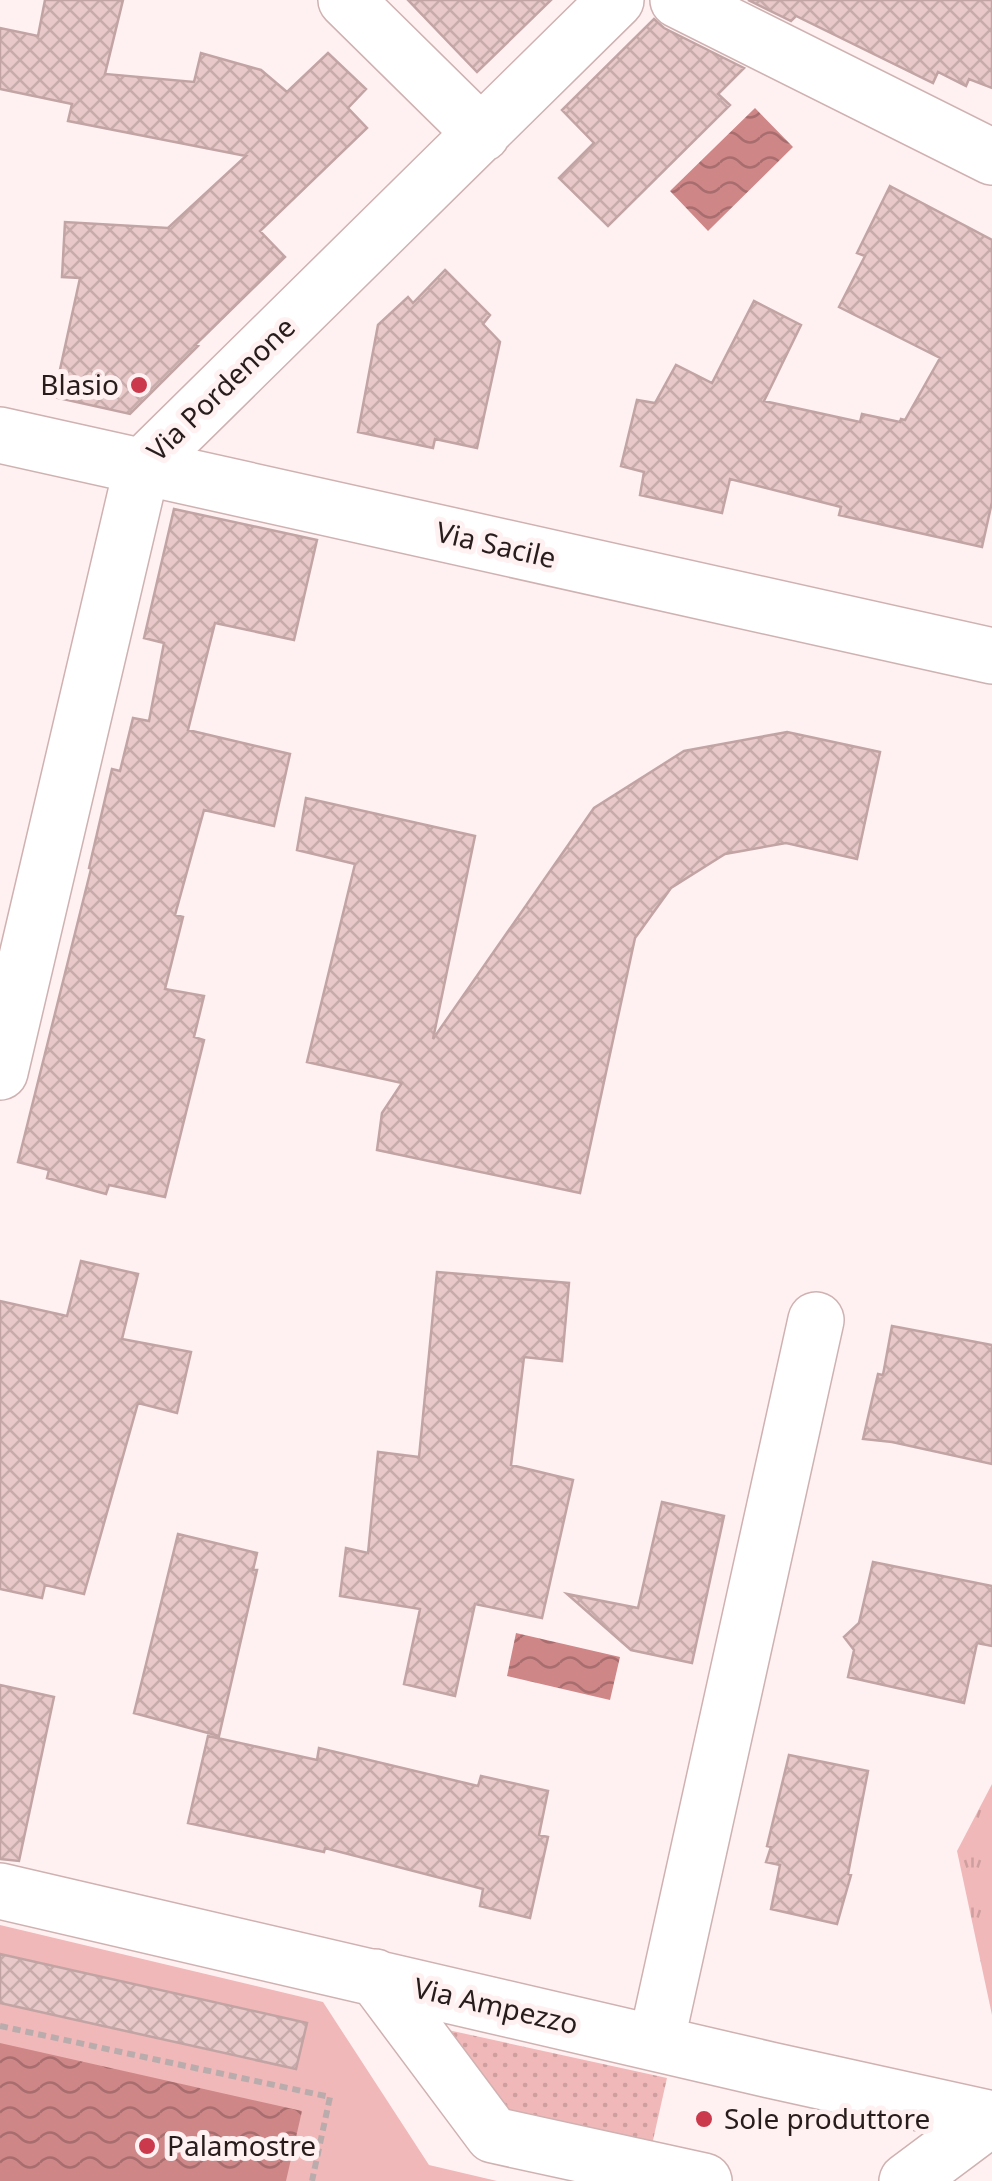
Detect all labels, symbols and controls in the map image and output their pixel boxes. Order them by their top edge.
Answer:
street label: Via Pordenone [138,308,303,469]
place label: Blasio [40,365,119,403]
marker: Blasio [128,374,150,396]
street label: Via Sacile [433,512,560,576]
street label: Via Ampezzo [411,1968,582,2042]
place label: Sole produttore [724,2099,930,2137]
marker: Sole produttore [693,2108,715,2130]
place label: Palamostre [167,2126,316,2164]
marker: Palamostre [136,2135,158,2157]

